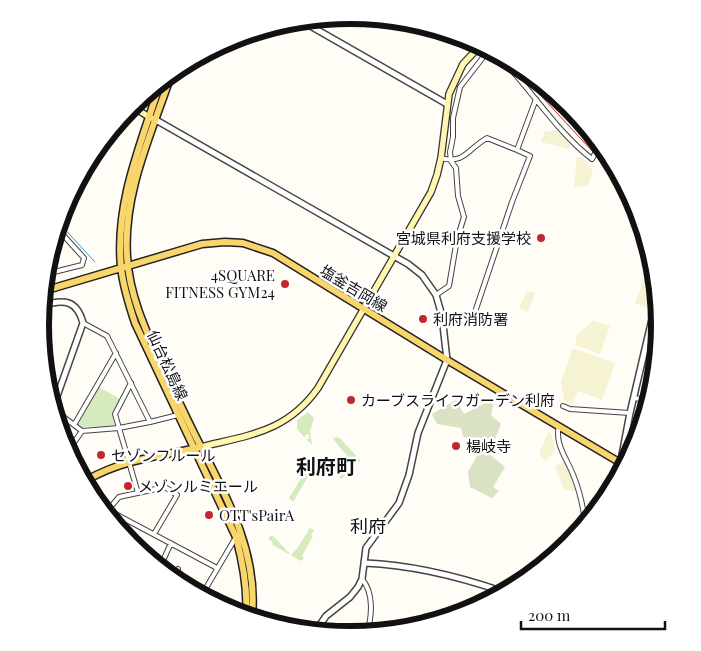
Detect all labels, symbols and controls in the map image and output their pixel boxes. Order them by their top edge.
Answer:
place label: 宮城県利府支援学校 [396,228,531,248]
marker: 宮城県利府支援学校 [535,232,547,244]
street label: 塩釜吉岡線 [317,260,391,316]
place label: 4SQUARE FITNESS GYM24 [165,265,275,302]
marker: 4SQUARE FITNESS GYM24 [279,278,291,290]
place label: 利府消防署 [433,309,508,329]
marker: 利府消防署 [417,313,429,325]
street label: 仙台松島線 [143,327,193,403]
place label: カーブスライフガーデン利府 [361,390,555,410]
marker: カーブスライフガーデン利府 [345,394,357,406]
place label: 楊岐寺 [466,436,511,456]
marker: 楊岐寺 [450,440,462,452]
place label: セゾンフルール [111,445,216,465]
marker: セゾンフルール [95,449,107,461]
district label: 利府町 [296,452,356,479]
place label: メゾンルミエール [138,476,258,496]
marker: メゾンルミエール [122,480,134,492]
place label: OTT'sPairA [219,505,295,525]
marker: OTT'sPairA [203,509,215,521]
district label: 利府 [350,514,386,538]
scale bar [521,598,665,630]
text: 200 m [528,605,571,625]

